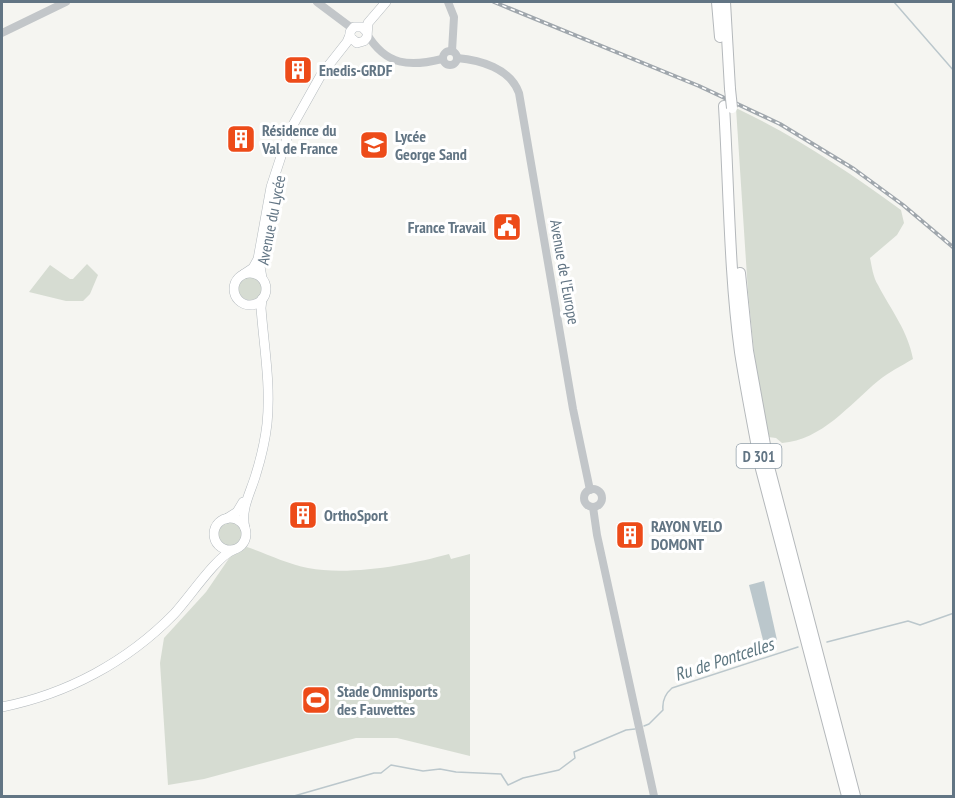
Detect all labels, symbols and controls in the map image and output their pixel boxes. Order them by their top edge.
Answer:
building icon: Enedis-GRDF [282,54,314,86]
place label: Enedis-GRDF [319,60,393,80]
place label: Résidence du Val de France [261,120,338,158]
building icon: Résidence du Val de France [225,123,257,155]
place label: Lycée George Sand [395,126,467,164]
school or university icon: Lycée George Sand [358,129,390,161]
street label: Avenue du Lycée [252,173,290,267]
public building icon: France Travail [491,211,523,243]
place label: France Travail [408,217,486,237]
street label: Avenue de l'Europe [546,218,584,326]
road number: D 301 [736,444,782,468]
building icon: OrthoSport [287,499,319,531]
place label: OrthoSport [324,505,388,525]
place label: RAYON VELO DOMONT [651,516,722,554]
building icon: RAYON VELO DOMONT [614,519,646,551]
water label: Ru de Pontcelles [672,632,778,686]
place label: Stade Omnisports des Fauvettes [337,681,438,719]
sports icon: Stade Omnisports des Fauvettes [300,684,332,716]

